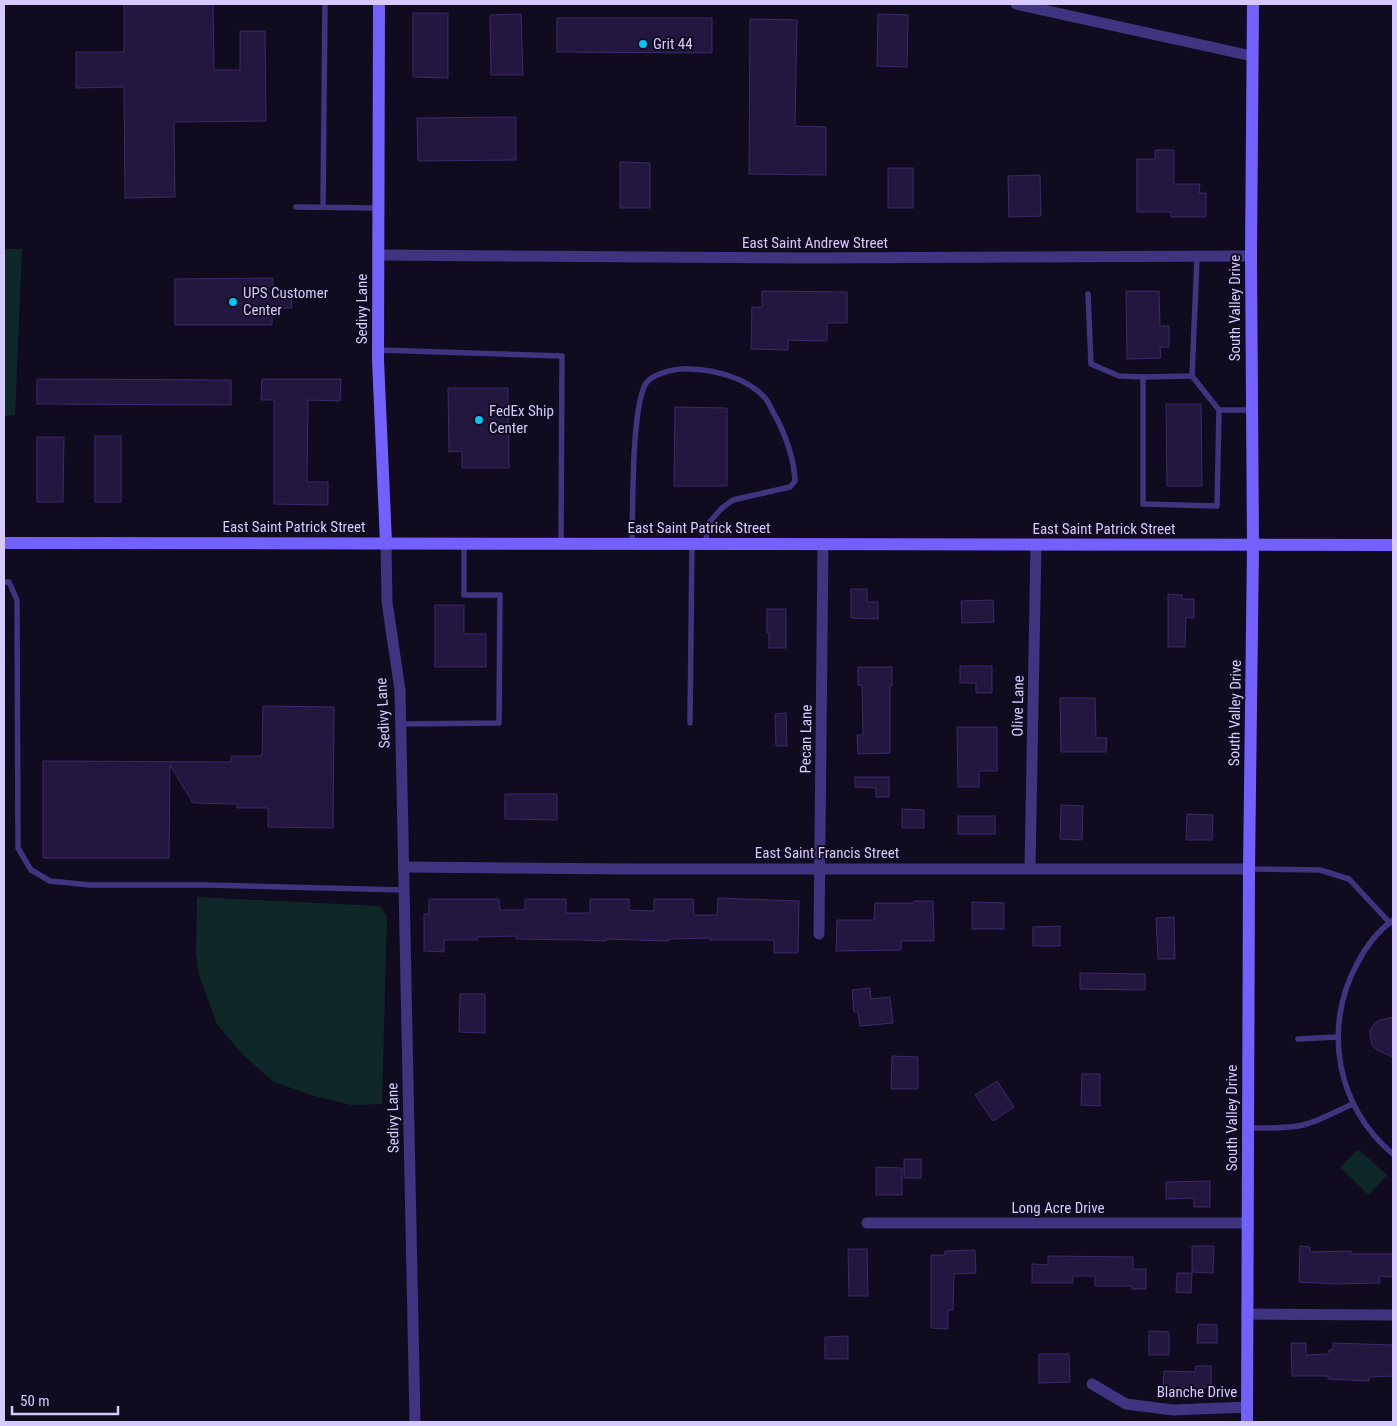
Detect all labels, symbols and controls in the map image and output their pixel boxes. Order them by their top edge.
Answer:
place label: Grit 44 [653,35,693,53]
marker: Grit 44 [637,38,649,50]
street label: East Saint Andrew Street [742,234,888,252]
street label: South Valley Drive [1226,255,1244,361]
street label: Sedivy Lane [353,274,371,344]
place label: UPS Customer Center [243,284,329,319]
marker: UPS Customer Center [227,296,239,308]
place label: FedEx Ship Center [489,402,554,437]
marker: FedEx Ship Center [473,414,485,426]
street label: East Saint Patrick Street [222,518,366,536]
street label: East Saint Patrick Street [627,519,771,537]
street label: East Saint Patrick Street [1032,520,1176,538]
street label: South Valley Drive [1225,660,1245,766]
street label: Olive Lane [1008,675,1028,737]
street label: Sedivy Lane [372,677,394,749]
street label: Pecan Lane [796,705,816,773]
street label: East Saint Francis Street [755,844,899,862]
street label: South Valley Drive [1223,1065,1241,1171]
street label: Sedivy Lane [383,1083,403,1153]
street label: Long Acre Drive [1011,1199,1105,1217]
street label: Blanche Drive [1157,1383,1237,1401]
scale bar [12,1384,119,1416]
text: 50 m [20,1392,50,1410]

